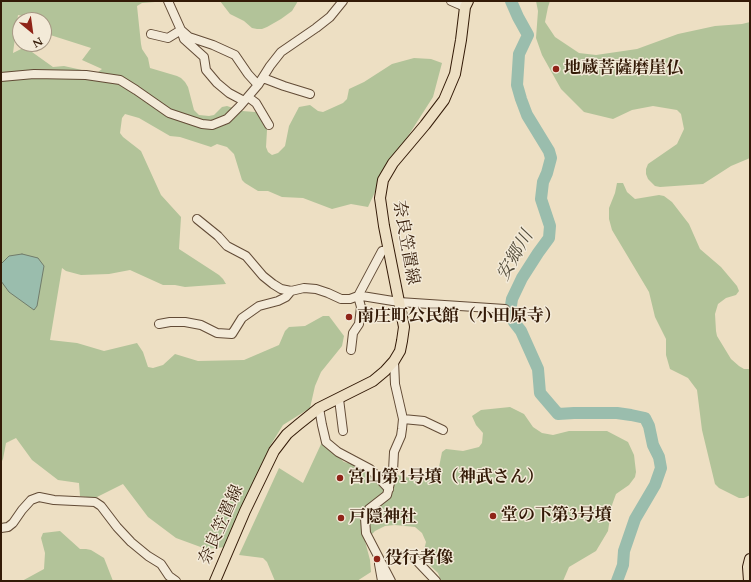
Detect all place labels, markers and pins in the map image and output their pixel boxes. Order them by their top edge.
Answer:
place label: 地蔵菩薩磨崖仏 [564,59,683,79]
marker: 地蔵菩薩磨崖仏 [551,64,561,74]
place label: 南庄町公民館（小田原寺） [357,307,561,327]
marker: 南庄町公民館（小田原寺） [344,312,354,322]
place label: 宮山第1号墳（神武さん） [348,468,544,488]
marker: 宮山第1号墳（神武さん） [335,473,345,483]
place label: 堂の下第3号墳 [501,506,612,526]
place label: 戸隠神社 [349,508,417,528]
marker: 堂の下第3号墳 [488,511,498,521]
marker: 戸隠神社 [336,513,346,523]
place label: 役行者像 [385,549,453,569]
marker: 役行者像 [372,554,382,564]

